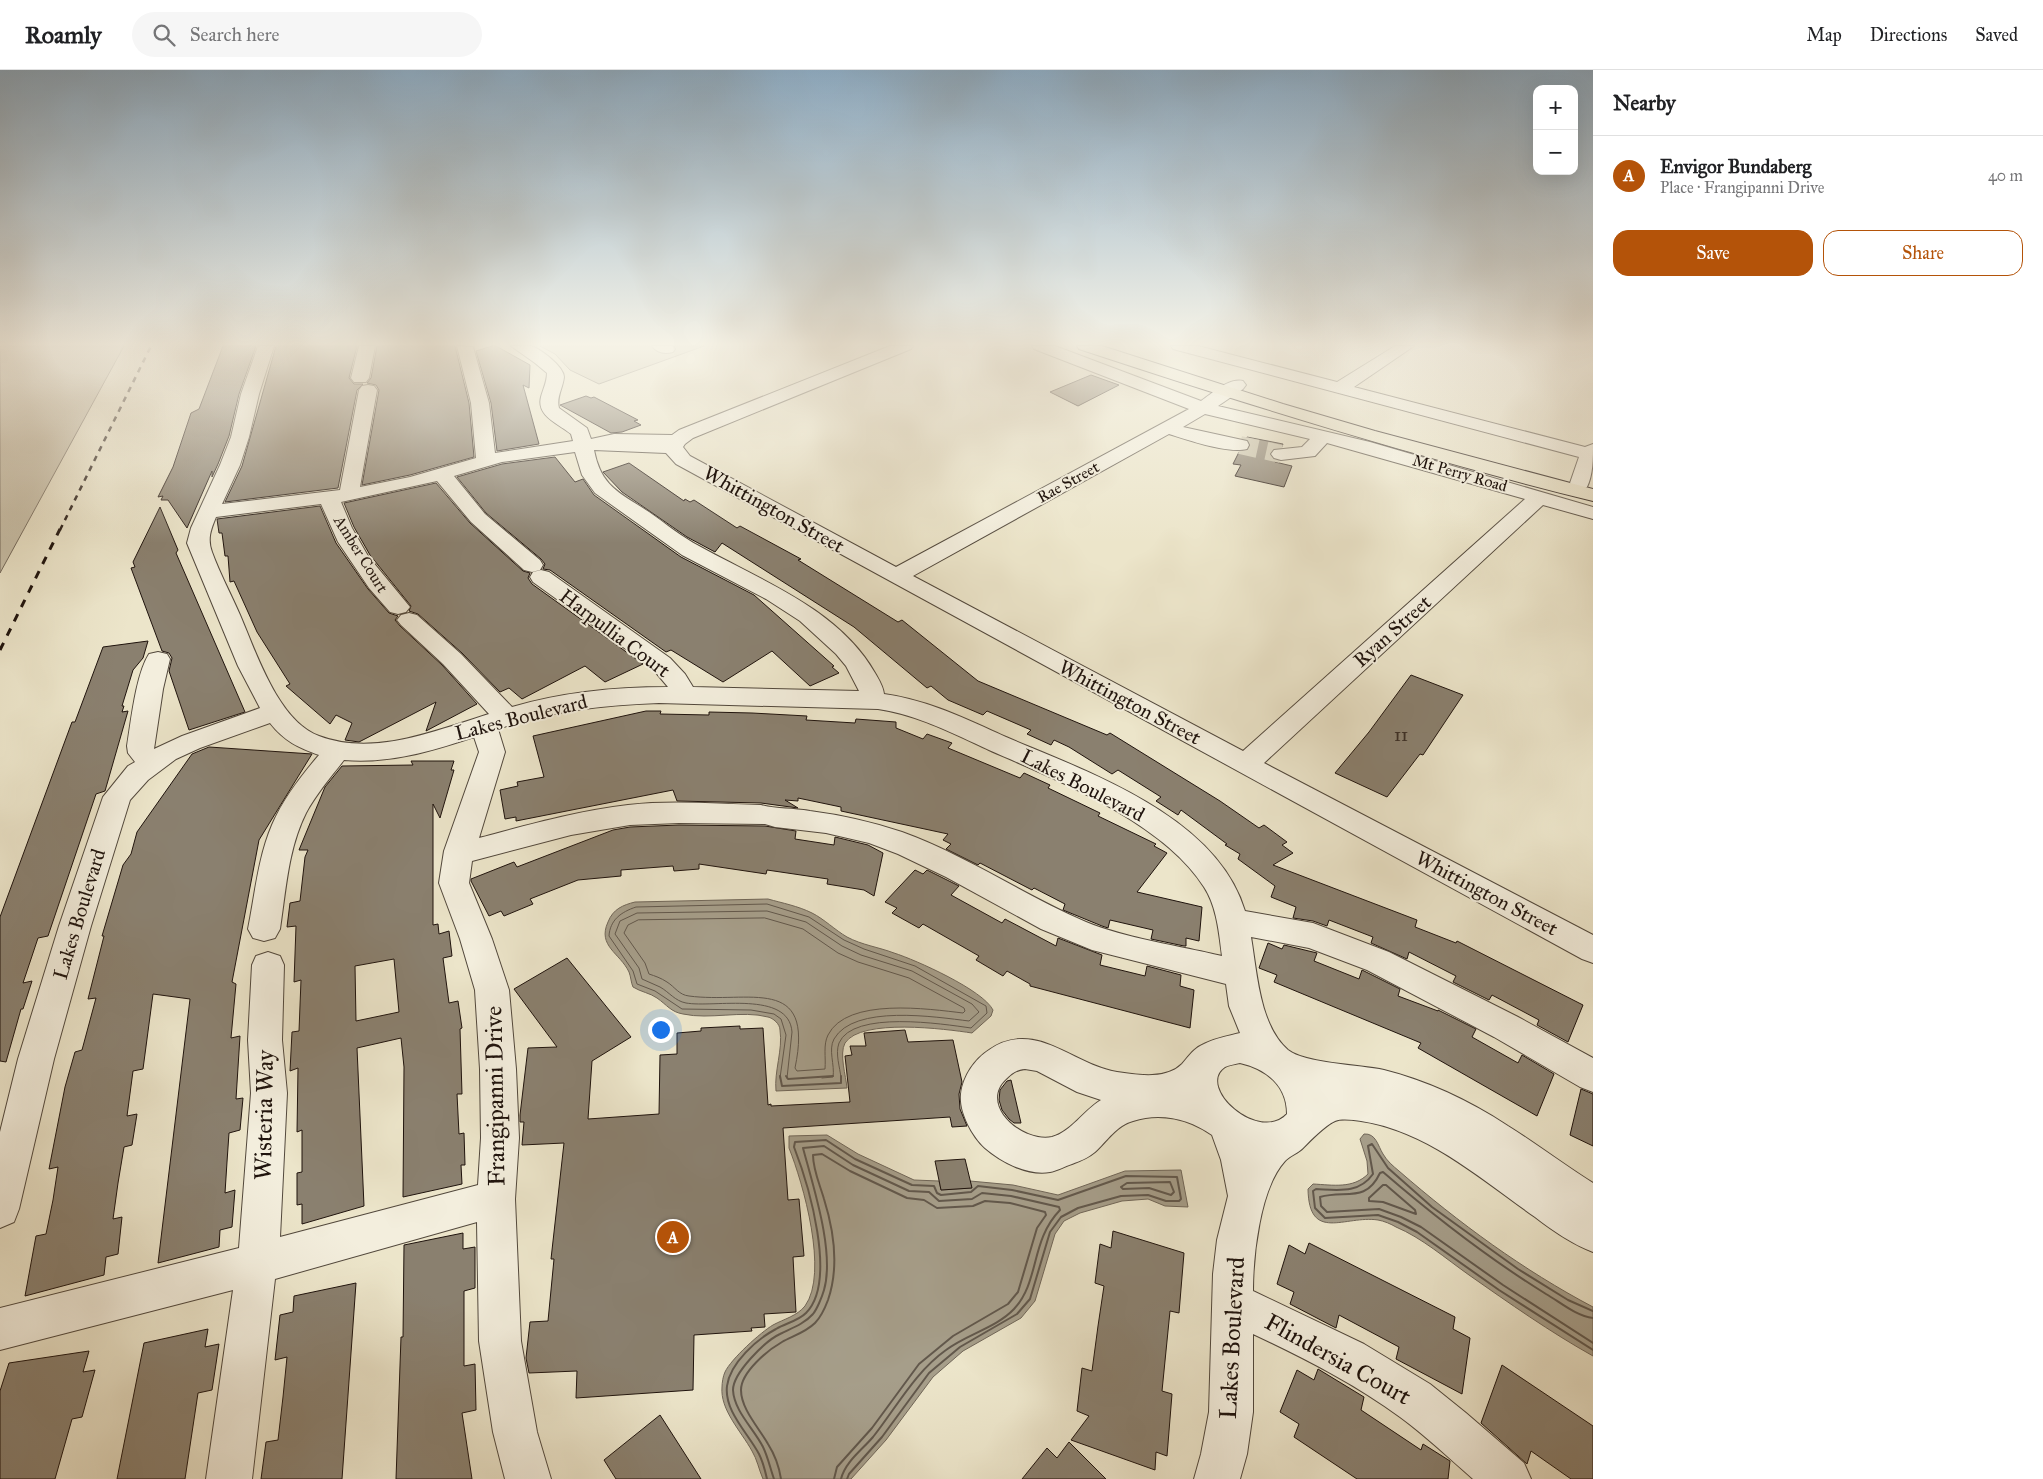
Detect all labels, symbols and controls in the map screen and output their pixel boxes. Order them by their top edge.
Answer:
search box [132,12,482,57]
text: Roamly [25,20,102,50]
icon: search [150,21,178,49]
text: Search here [190,23,280,46]
text: Map [1806,24,1842,46]
text: Directions [1870,24,1947,46]
text: Saved [1975,24,2018,46]
map controls [1533,85,1578,175]
button: + [1533,85,1578,130]
text: Nearby [1613,90,1676,116]
button: − [1533,130,1578,175]
text: Envigor Bundaberg [1660,155,1811,178]
text: A [1624,166,1634,185]
text: 40 m [1988,166,2023,185]
text: Place · Frangipanni Drive [1660,178,1824,197]
button: Save [1613,230,1813,276]
button: Share [1823,230,2023,276]
street label: Mt Perry Road [1410,450,1510,496]
street label: Rae Street [1034,457,1103,507]
street label: Whittington Street [699,460,849,559]
street label: Amber Court [329,511,392,596]
street label: Harpullia Court [555,584,675,682]
street label: Ryan Street [1348,590,1436,672]
street label: Whittington Street [1054,654,1205,750]
street label: Lakes Boulevard [452,689,590,745]
house number: 11 [1394,724,1408,746]
street label: Lakes Boulevard [1017,744,1149,826]
street label: Whittington Street [1411,845,1562,941]
street label: Lakes Boulevard [48,846,110,982]
street label: Frangipanni Drive [478,1006,512,1186]
your location [648,1017,674,1043]
street label: Wisteria Way [248,1049,280,1180]
pin: A [657,1218,689,1256]
street label: Lakes Boulevard [1213,1256,1251,1420]
street label: Flindersia Court [1260,1307,1417,1412]

